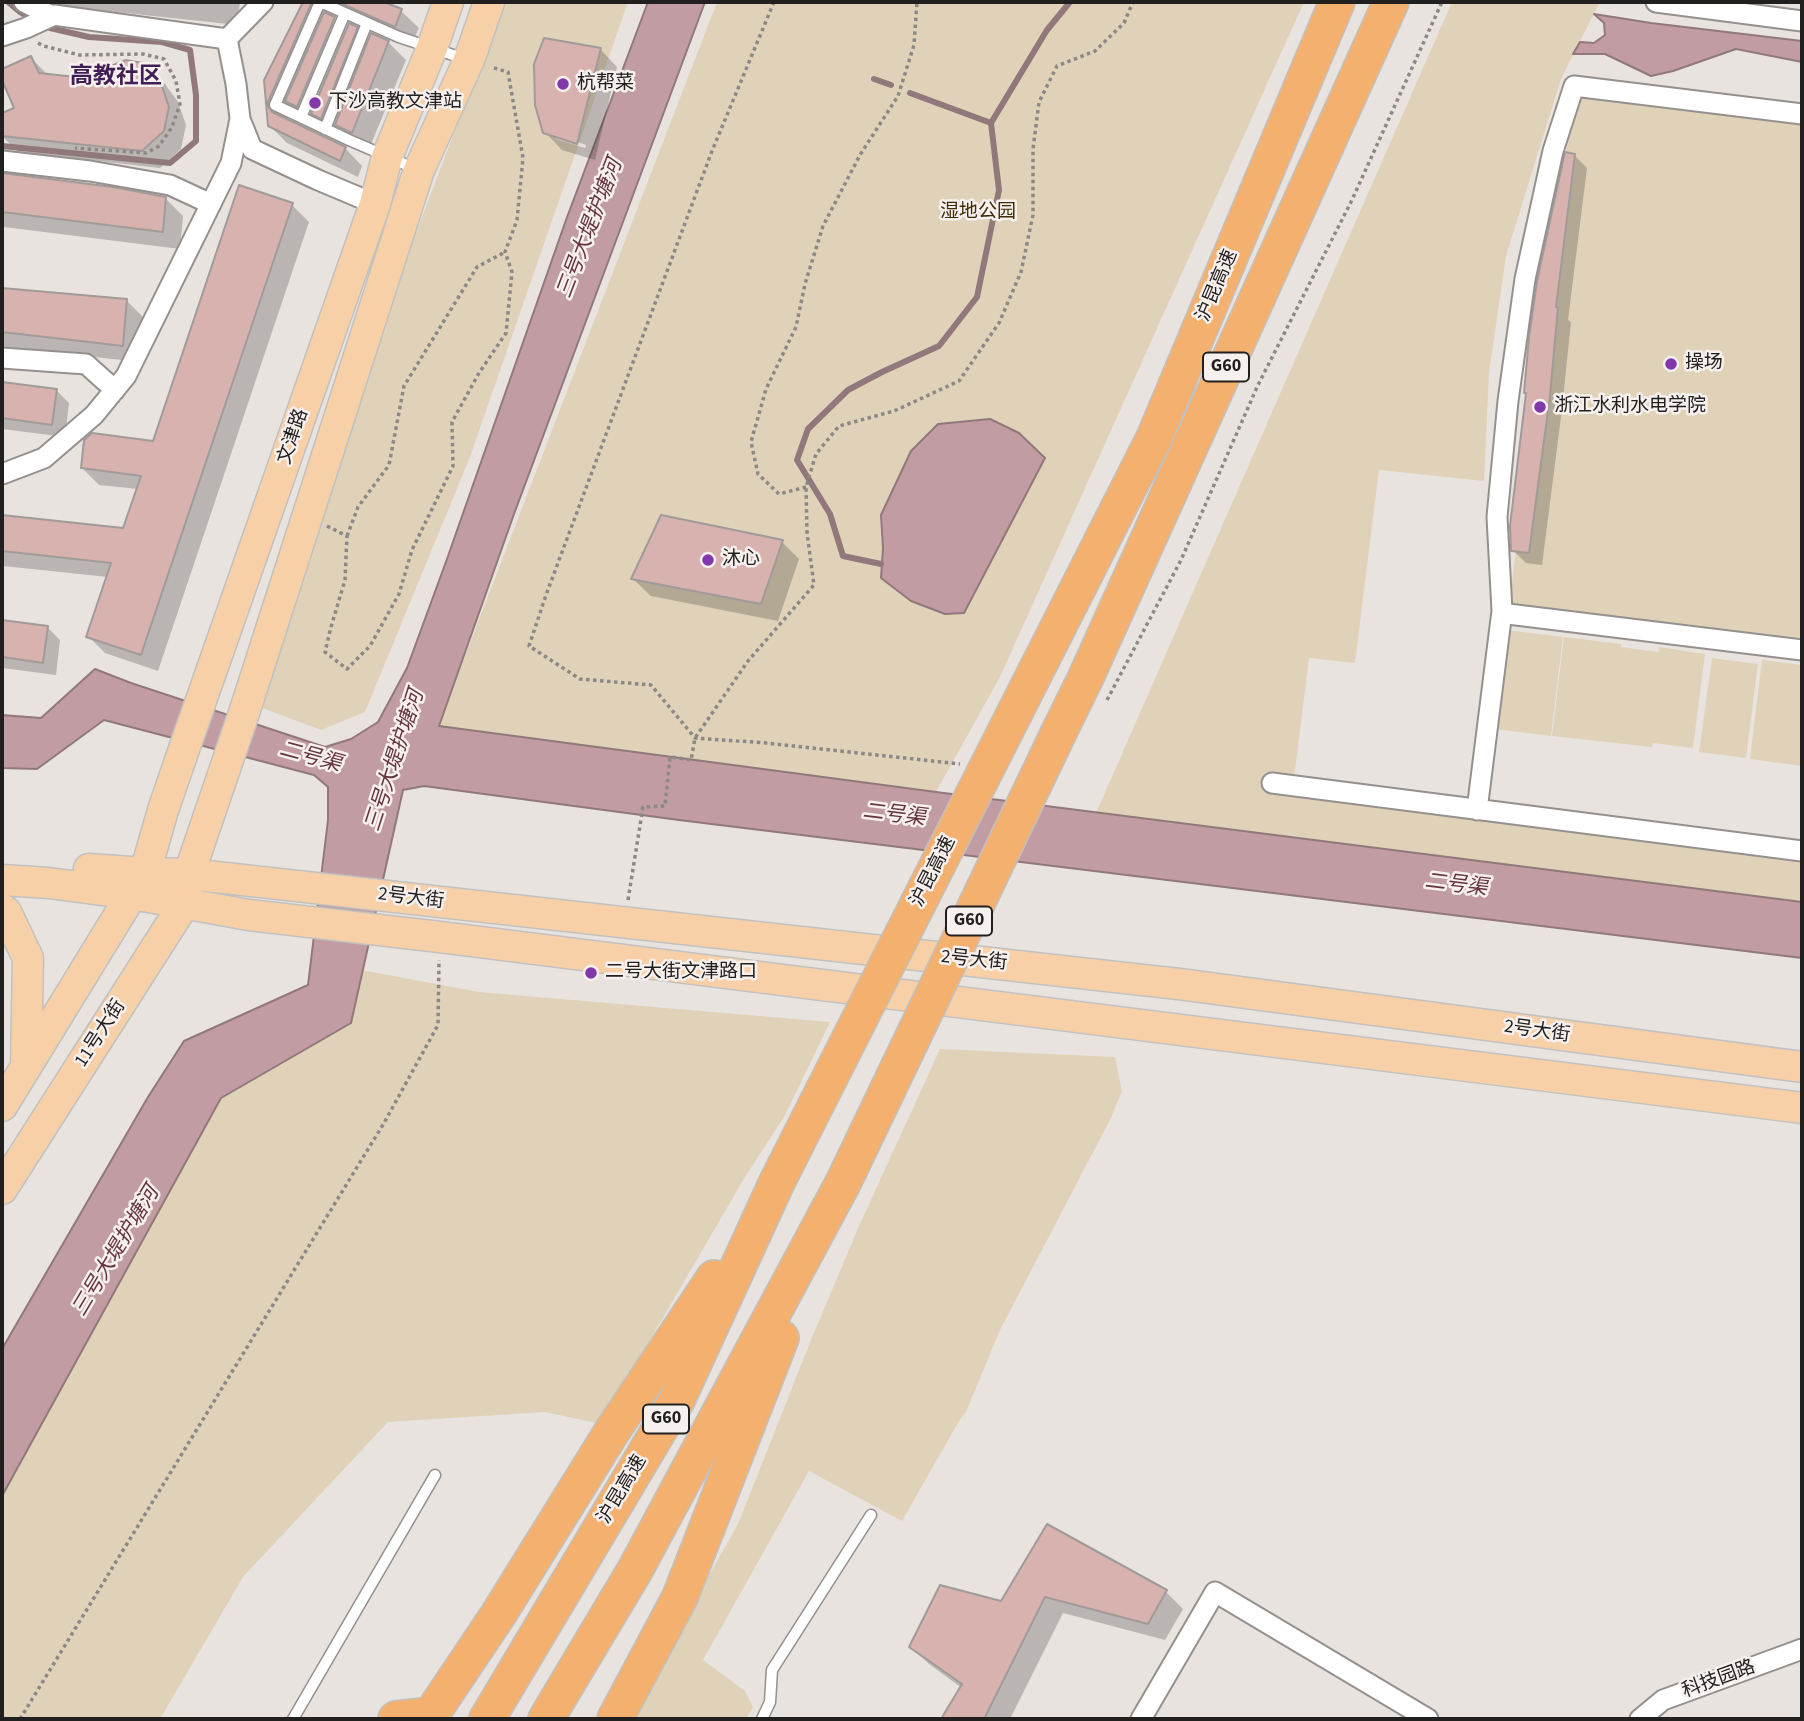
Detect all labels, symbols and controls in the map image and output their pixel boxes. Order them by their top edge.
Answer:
district label: 高教社区 [70,64,162,92]
place label: 杭帮菜 [577,73,634,95]
marker: 杭帮菜 [555,76,571,92]
place label: 下沙高教文津站 [329,92,462,114]
marker: 下沙高教文津站 [307,95,323,111]
water label: 三号大堤护塘河 [553,156,629,302]
park label: 湿地公园 [940,202,1016,224]
street label: 沪昆高速 [1193,247,1243,325]
road number: G60 [1203,352,1249,382]
place label: 操场 [1685,353,1723,375]
marker: 操场 [1663,356,1679,372]
place label: 浙江水利水电学院 [1554,396,1706,418]
marker: 浙江水利水电学院 [1532,399,1548,415]
street label: 文津路 [274,406,314,468]
place label: 沐心 [722,549,760,571]
marker: 沐心 [700,552,716,568]
water label: 三号大堤护塘河 [361,687,431,835]
water label: 二号渠 [276,738,344,778]
water label: 二号渠 [861,800,927,832]
street label: 沪昆高速 [907,833,961,911]
water label: 二号渠 [1423,870,1489,902]
street label: 2号大街 [377,884,445,914]
road number: G60 [946,906,992,936]
street label: 2号大街 [940,946,1008,976]
place label: 二号大街文津路口 [605,962,757,984]
marker: 二号大街文津路口 [583,965,599,981]
street label: 11号大街 [71,996,131,1072]
street label: 2号大街 [1503,1016,1571,1048]
water label: 三号大堤护塘河 [68,1183,166,1321]
road number: G60 [643,1404,689,1434]
street label: 沪昆高速 [594,1452,652,1528]
street label: 科技园路 [1679,1656,1759,1704]

